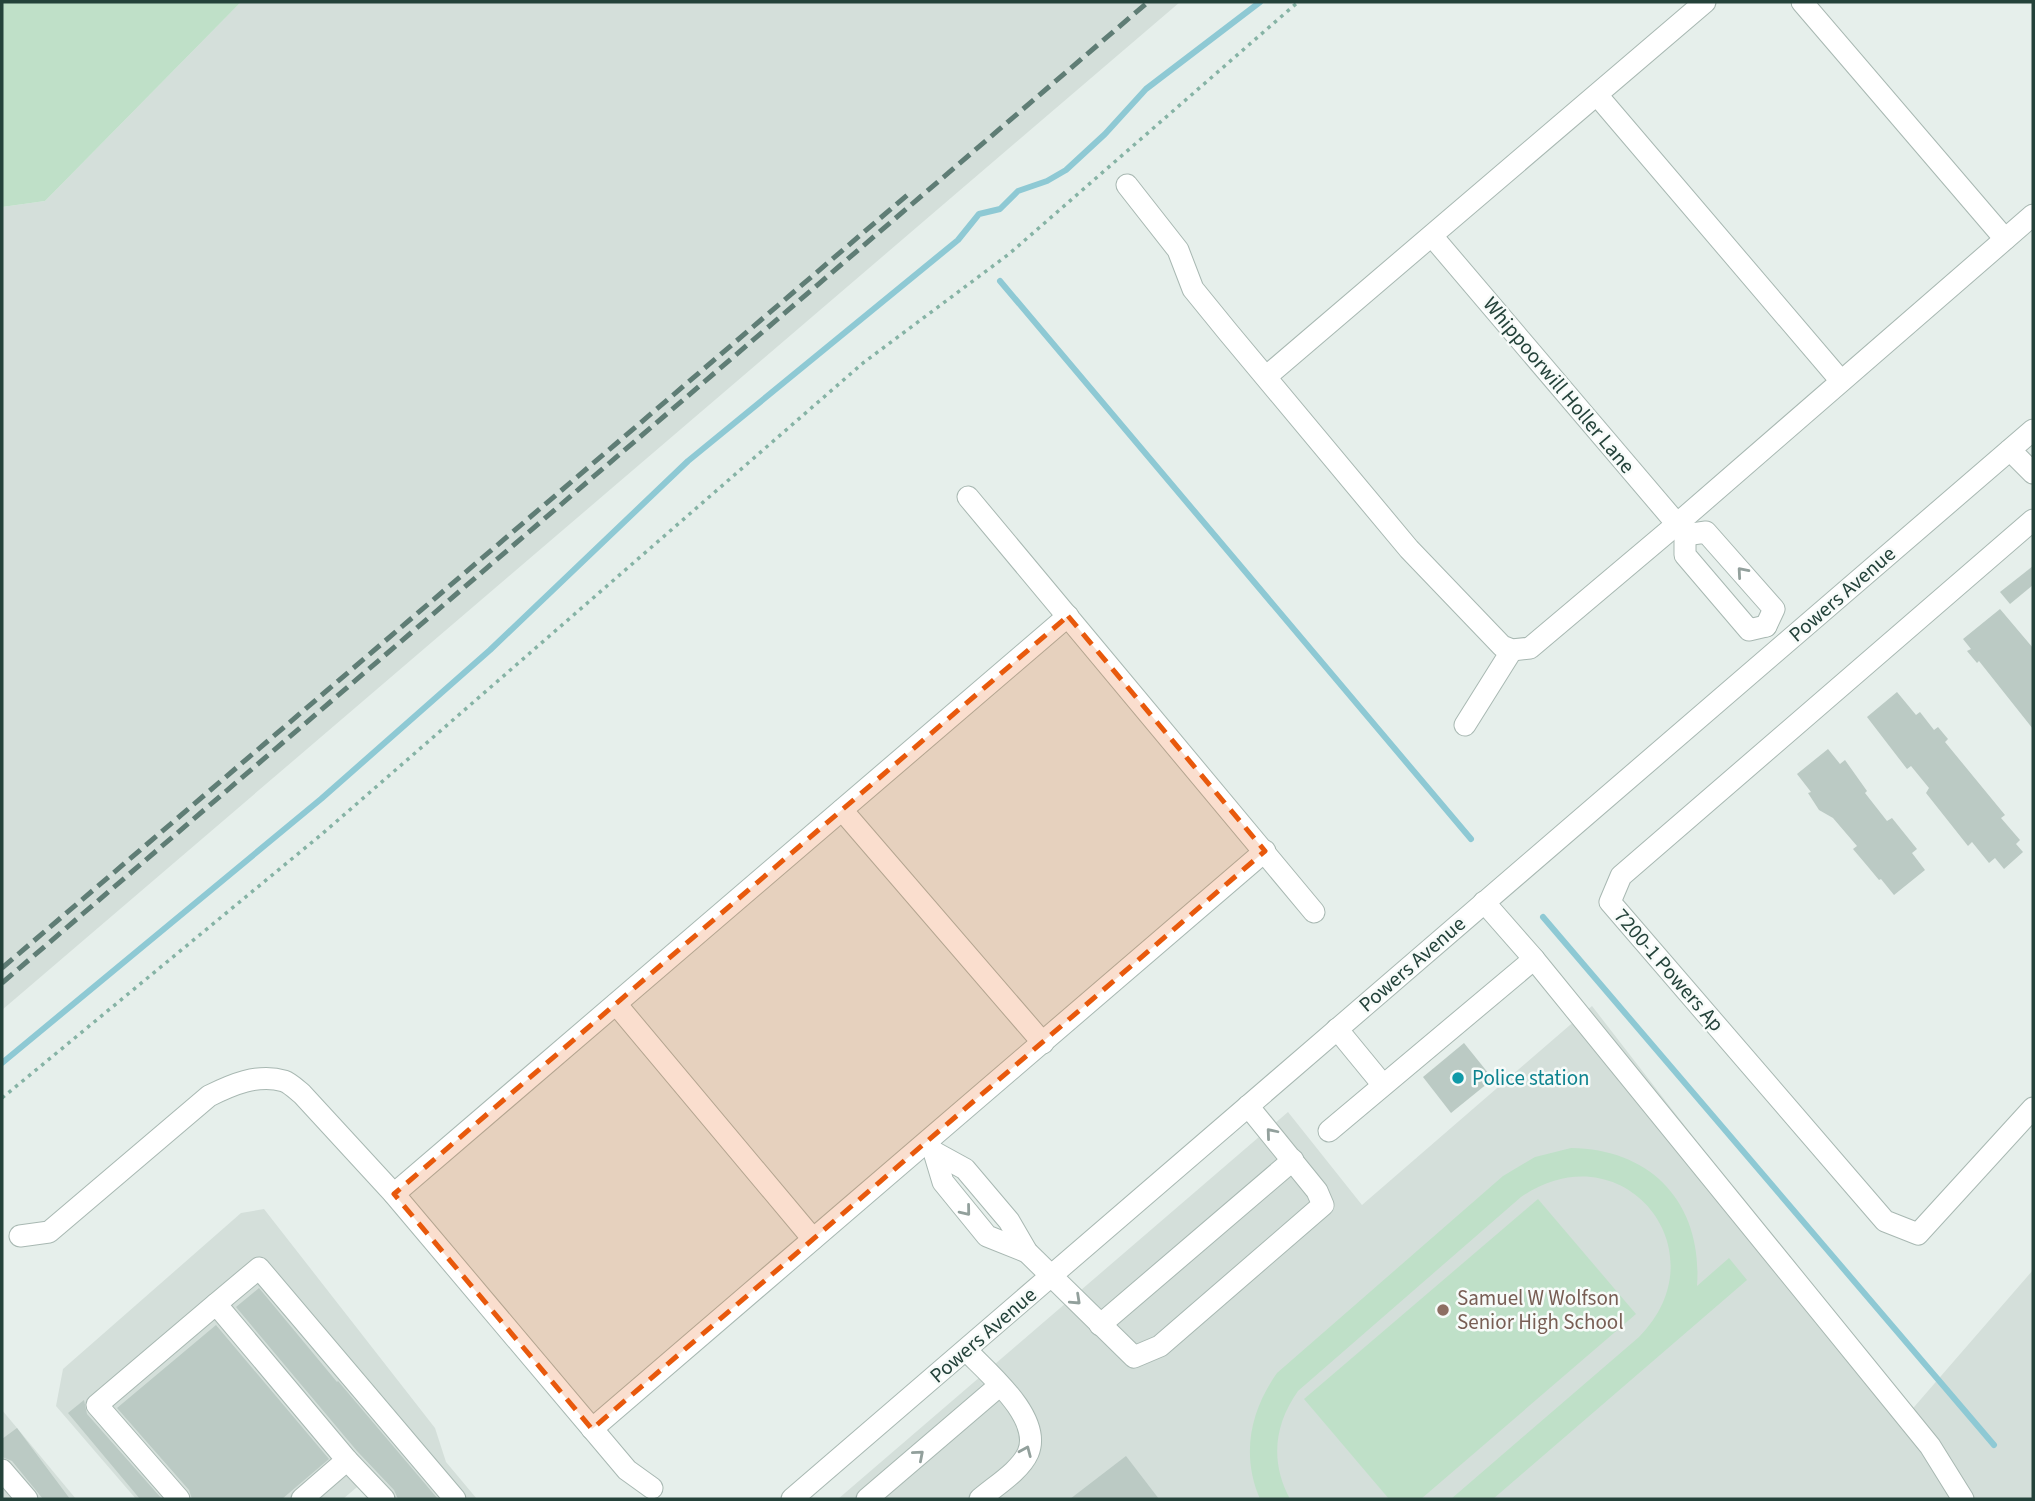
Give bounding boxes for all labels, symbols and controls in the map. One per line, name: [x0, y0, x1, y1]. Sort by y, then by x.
street label: Whippoorwill Holler Lane: [1476, 290, 1642, 480]
street label: Powers Avenue: [1782, 539, 1902, 649]
one-way arrow: [1737, 567, 1750, 580]
street label: 7200-1 Powers Ap: [1607, 902, 1731, 1038]
street label: Powers Avenue: [1352, 909, 1472, 1019]
place label: Police station: [1472, 1063, 1590, 1093]
marker: Police station: [1450, 1070, 1466, 1086]
one-way arrow: [1267, 1128, 1279, 1141]
one-way arrow: [958, 1203, 971, 1215]
street label: Powers Avenue: [923, 1280, 1043, 1390]
place label: Samuel W Wolfson Senior High School: [1457, 1283, 1624, 1337]
one-way arrow: [1068, 1292, 1081, 1305]
marker: Samuel W Wolfson Senior High School: [1435, 1302, 1451, 1318]
one-way arrow: [1018, 1446, 1032, 1458]
one-way arrow: [910, 1451, 923, 1463]

